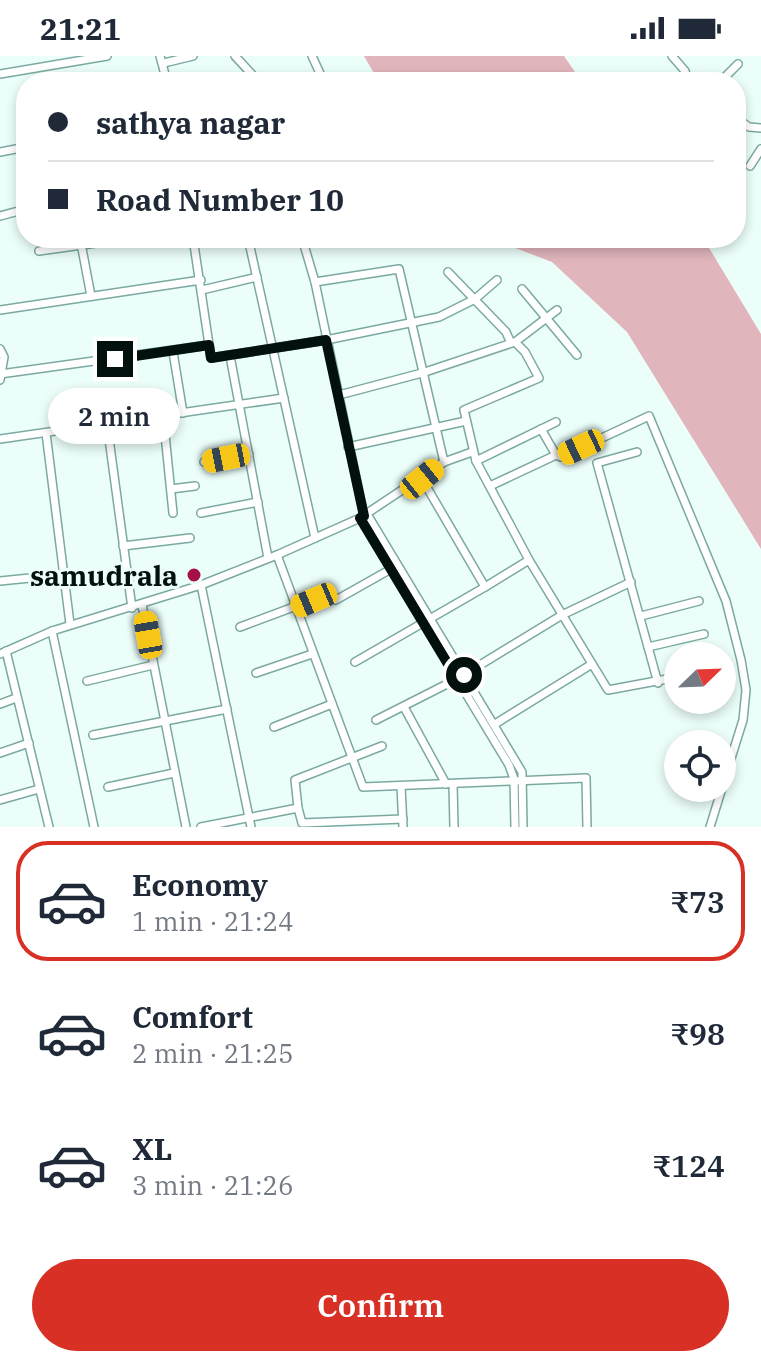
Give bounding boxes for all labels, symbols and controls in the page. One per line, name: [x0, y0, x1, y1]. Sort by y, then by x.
text: 21:21: [40, 9, 121, 48]
text: sathya nagar: [96, 103, 285, 142]
text: Road Number 10: [96, 180, 344, 219]
route end: [97, 341, 133, 377]
callout: 2 min: [49, 387, 181, 443]
text: 2 min: [78, 399, 150, 433]
car: [554, 426, 608, 468]
car: [200, 442, 252, 474]
car: [396, 455, 448, 503]
place label: samudrala: [30, 557, 178, 594]
marker: samudrala: [185, 566, 203, 584]
car: [287, 580, 341, 620]
car: [132, 609, 164, 661]
north arrow: [664, 642, 736, 714]
map controls: [664, 642, 736, 802]
route start: [446, 657, 482, 693]
button: locate: [664, 730, 736, 802]
icon: car: [36, 865, 108, 937]
text: Economy: [132, 865, 268, 904]
text: ₹73: [670, 882, 725, 921]
text: 1 min · 21:24: [132, 904, 294, 938]
icon: car: [36, 997, 108, 1069]
text: Comfort: [132, 997, 253, 1036]
text: ₹98: [670, 1014, 725, 1053]
text: 2 min · 21:25: [132, 1036, 294, 1070]
icon: car: [36, 1129, 108, 1201]
text: XL: [132, 1129, 172, 1168]
text: ₹124: [652, 1146, 725, 1185]
text: 3 min · 21:26: [132, 1168, 294, 1202]
button: Confirm: [32, 1259, 729, 1351]

